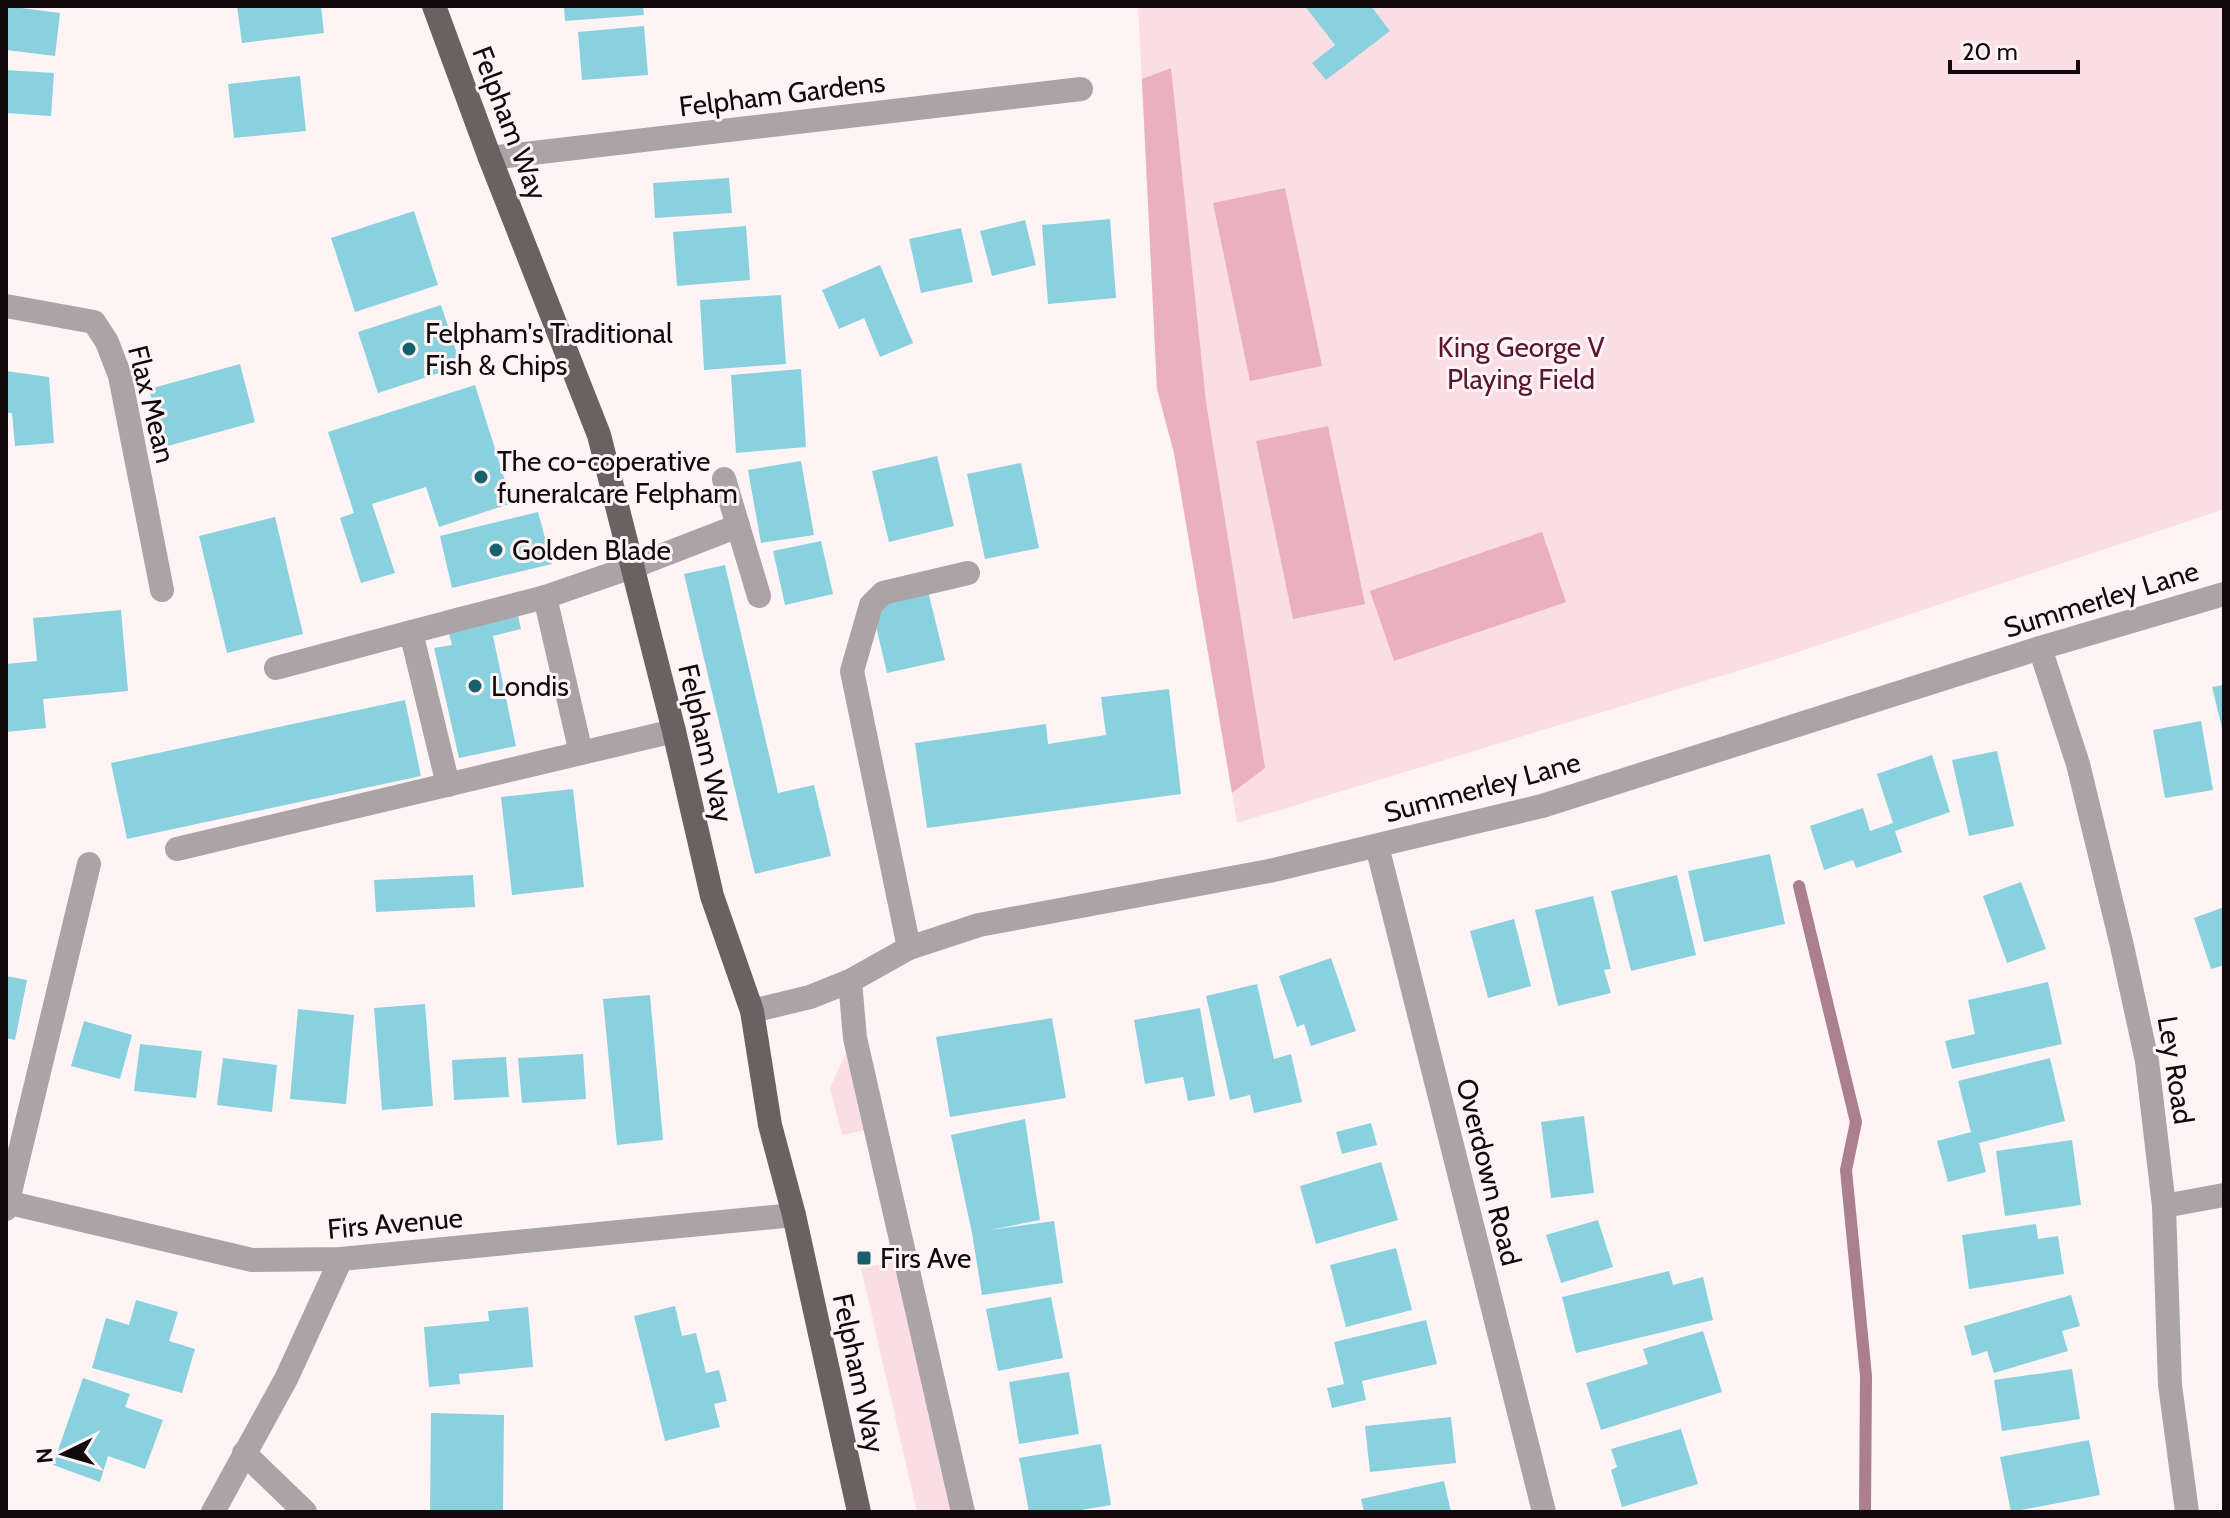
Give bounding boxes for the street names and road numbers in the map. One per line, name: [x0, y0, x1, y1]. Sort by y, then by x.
street label: Felpham Way: [465, 41, 555, 205]
street label: Felpham Gardens: [677, 64, 887, 124]
street label: Flax Mean: [121, 342, 183, 466]
street label: Summerley Lane: [2000, 553, 2202, 645]
street label: Felpham Way: [671, 660, 741, 826]
street label: Summerley Lane: [1380, 744, 1584, 830]
street label: Ley Road: [2151, 1013, 2201, 1127]
street label: Overdown Road: [1449, 1075, 1529, 1269]
street label: Firs Avenue: [326, 1200, 464, 1246]
street label: Felpham Way: [826, 1290, 892, 1456]

